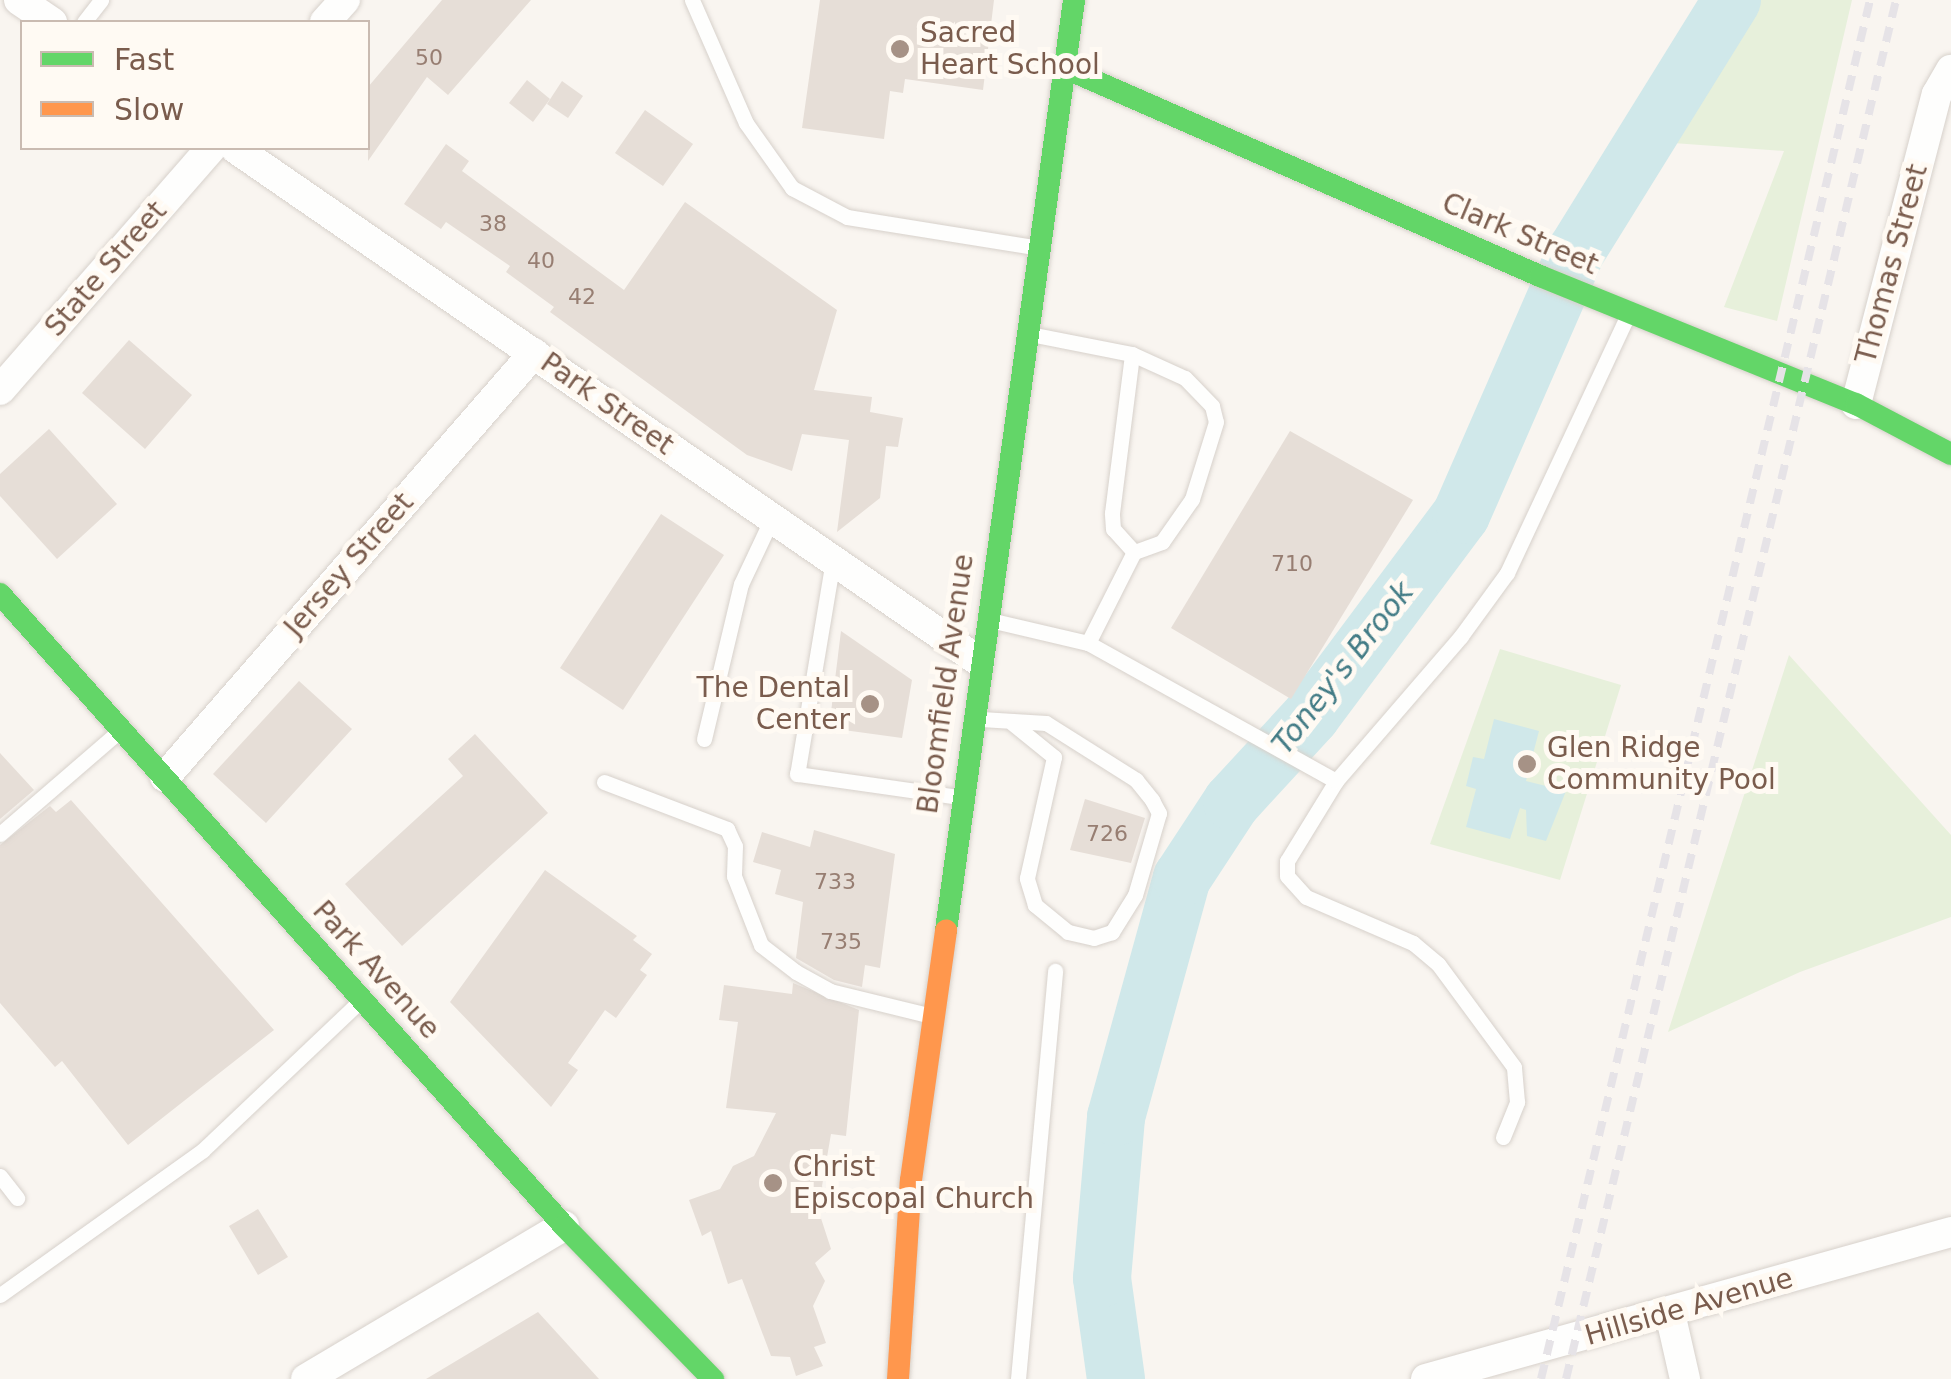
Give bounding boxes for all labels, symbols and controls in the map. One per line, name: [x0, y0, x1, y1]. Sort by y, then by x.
place label: Sacred Heart School: [920, 16, 1100, 82]
legend: [20, 20, 370, 150]
marker: Sacred Heart School: [889, 38, 911, 60]
text: Fast: [114, 42, 174, 77]
house number: 50: [415, 45, 443, 71]
text: Slow: [114, 92, 184, 127]
street label: Thomas Street: [1849, 161, 1935, 367]
street label: Clark Street: [1437, 186, 1603, 282]
street label: State Street: [38, 195, 174, 343]
house number: 38: [479, 211, 507, 237]
house number: 40: [527, 248, 555, 274]
house number: 42: [568, 284, 596, 310]
street label: Park Street: [534, 346, 680, 462]
street label: Jersey Street: [277, 486, 421, 644]
house number: 710: [1271, 551, 1313, 577]
street label: Bloomfield Avenue: [911, 552, 981, 816]
water label: Toney's Brook: [1265, 575, 1421, 761]
place label: The Dental Center: [697, 671, 850, 737]
marker: The Dental Center: [859, 693, 881, 715]
place label: Glen Ridge Community Pool: [1547, 731, 1776, 797]
marker: Glen Ridge Community Pool: [1516, 753, 1538, 775]
house number: 726: [1086, 821, 1128, 847]
house number: 733: [814, 869, 856, 895]
street label: Park Avenue: [305, 894, 447, 1046]
house number: 735: [820, 929, 862, 955]
place label: Christ Episcopal Church: [793, 1150, 1034, 1216]
marker: Christ Episcopal Church: [762, 1172, 784, 1194]
street label: Hillside Avenue: [1581, 1261, 1797, 1353]

